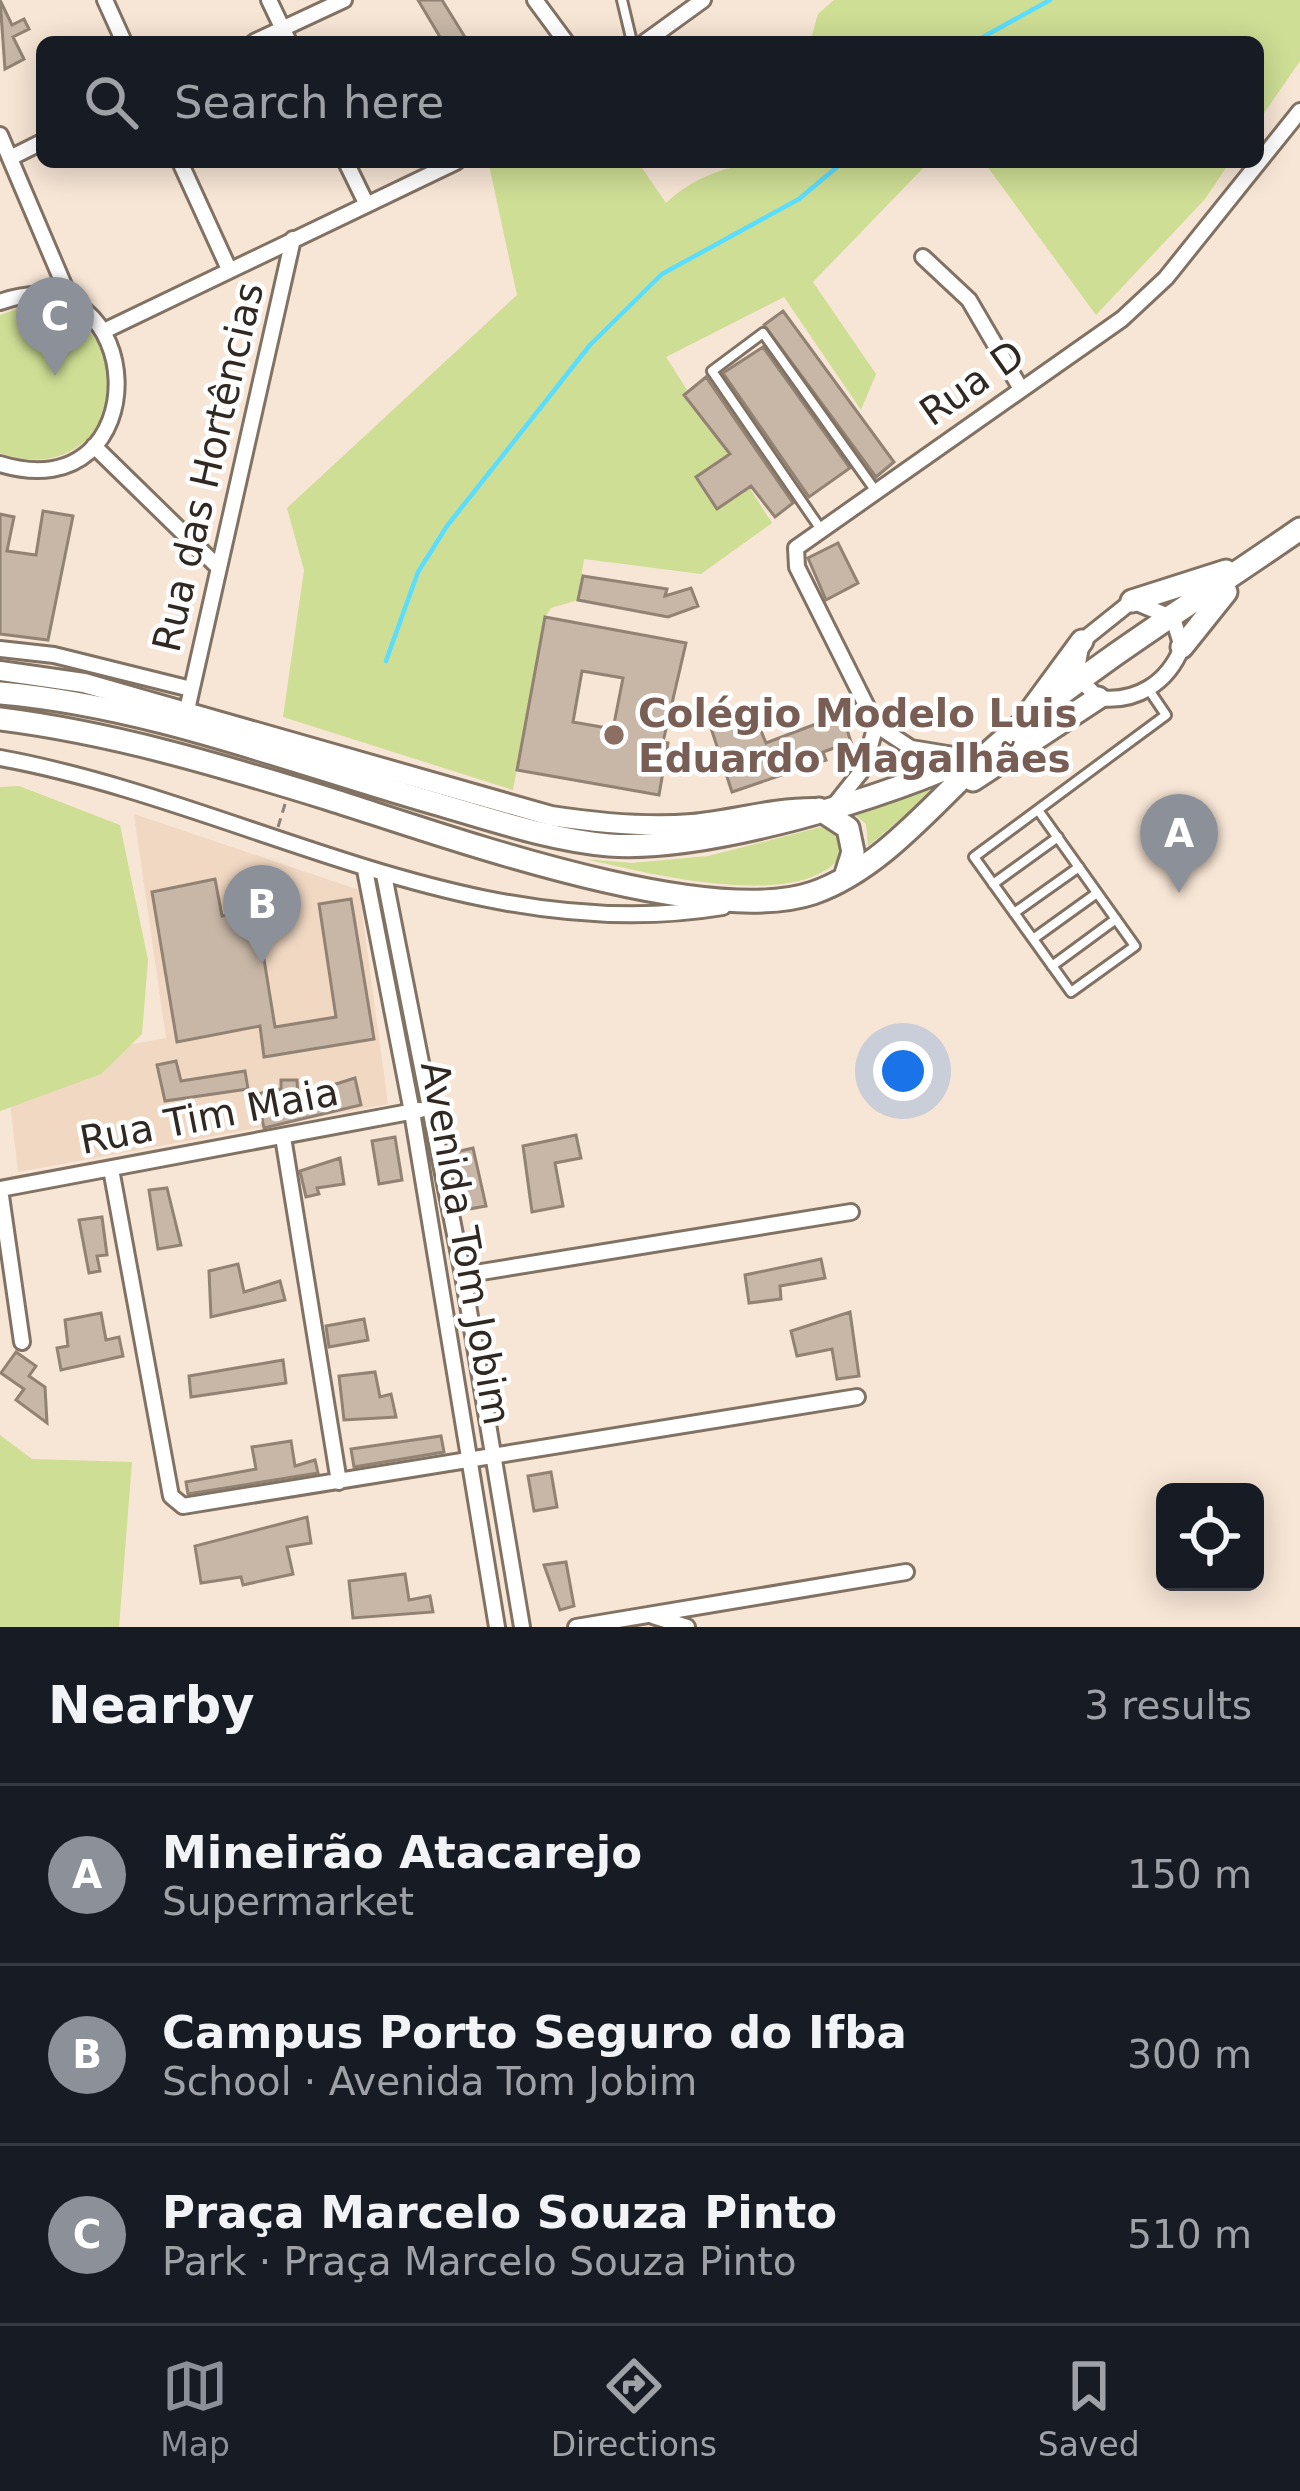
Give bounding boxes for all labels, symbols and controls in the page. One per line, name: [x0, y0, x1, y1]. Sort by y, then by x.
search box: [36, 36, 1264, 168]
icon: search: [78, 69, 144, 135]
text: Search here: [174, 76, 444, 129]
pin: C: [16, 277, 94, 376]
street label: Rua das Hortências: [144, 278, 272, 656]
street label: Rua D: [911, 331, 1033, 435]
place label: Colégio Modelo Luis Eduardo Magalhães: [638, 691, 1078, 781]
marker: Colégio Modelo Luis Eduardo Magalhães: [601, 722, 627, 748]
pin: A: [1140, 794, 1218, 893]
pin: B: [223, 865, 301, 964]
your location: [873, 1041, 933, 1101]
street label: Avenida Tom Jobim: [412, 1058, 520, 1428]
street label: Rua Tim Maia: [76, 1069, 342, 1163]
map controls: [1156, 1483, 1264, 1591]
button: locate: [1156, 1483, 1264, 1591]
text: Nearby: [48, 1676, 255, 1735]
text: 3 results: [1084, 1683, 1252, 1728]
text: Mineirão Atacarejo: [162, 1826, 642, 1879]
text: A: [72, 1852, 102, 1897]
text: 150 m: [1127, 1852, 1252, 1897]
text: Supermarket: [162, 1879, 414, 1924]
text: Campus Porto Seguro do Ifba: [162, 2006, 907, 2059]
text: B: [72, 2032, 102, 2077]
text: 300 m: [1127, 2032, 1252, 2077]
text: School · Avenida Tom Jobim: [162, 2059, 697, 2104]
text: Praça Marcelo Souza Pinto: [162, 2186, 837, 2239]
text: C: [73, 2212, 101, 2257]
text: 510 m: [1127, 2212, 1252, 2257]
text: Park · Praça Marcelo Souza Pinto: [162, 2239, 797, 2284]
tab: Map: [160, 2353, 230, 2464]
tab: Directions: [551, 2353, 717, 2464]
tab: Saved: [1038, 2353, 1140, 2464]

